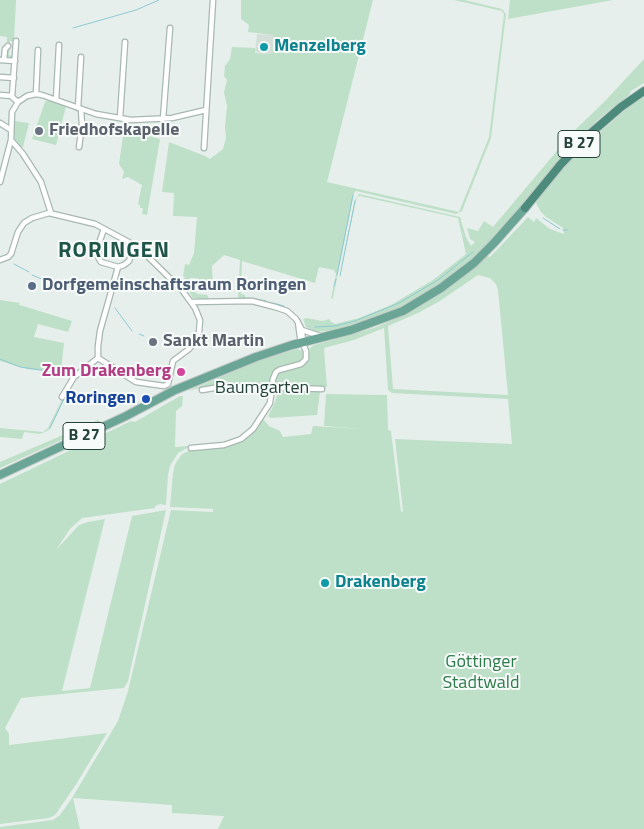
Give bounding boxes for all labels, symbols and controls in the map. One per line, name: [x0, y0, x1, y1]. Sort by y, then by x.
place label: Menzelberg: [274, 36, 366, 58]
marker: Menzelberg: [258, 41, 270, 53]
place label: Friedhofskapelle: [49, 120, 179, 142]
marker: Friedhofskapelle: [33, 125, 45, 137]
road number: B 27: [558, 130, 600, 158]
district label: RORINGEN: [57, 239, 171, 265]
place label: Dorfgemeinschaftsraum Roringen: [42, 275, 307, 297]
marker: Dorfgemeinschaftsraum Roringen: [26, 280, 38, 292]
place label: Sankt Martin: [163, 331, 264, 353]
marker: Sankt Martin: [147, 336, 159, 348]
place label: Zum Drakenberg: [42, 361, 171, 383]
marker: Zum Drakenberg: [175, 366, 187, 378]
street label: Baumgarten: [215, 378, 309, 400]
place label: Roringen: [65, 388, 136, 410]
marker: Roringen: [140, 393, 152, 405]
road number: B 27: [63, 422, 105, 450]
place label: Drakenberg: [335, 572, 426, 594]
marker: Drakenberg: [319, 577, 331, 589]
park label: Göttinger Stadtwald: [442, 652, 520, 694]

